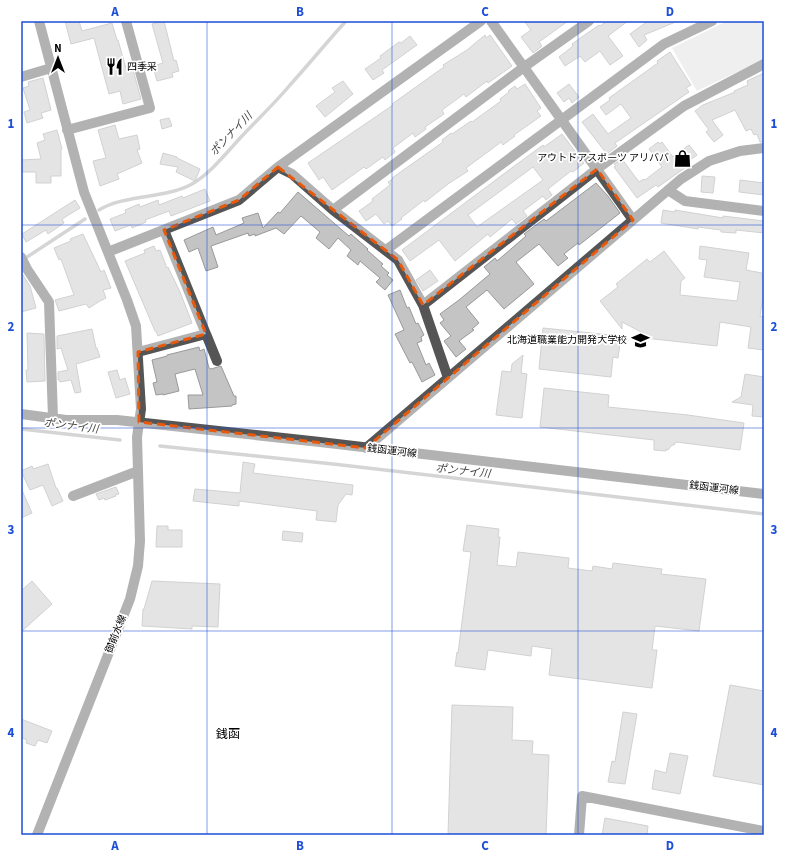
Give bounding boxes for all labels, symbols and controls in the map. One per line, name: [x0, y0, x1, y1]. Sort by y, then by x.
text: A: [110, 3, 119, 21]
text: B: [296, 3, 304, 21]
text: C: [481, 3, 489, 21]
text: D: [666, 3, 674, 21]
north arrow: [38, 38, 78, 78]
text: N: [54, 41, 62, 56]
restaurant icon: 四季采: [104, 57, 124, 77]
place label: 四季采: [127, 60, 157, 74]
water label: ポンナイ川: [207, 108, 256, 159]
text: 1: [8, 115, 15, 133]
text: 1: [771, 115, 778, 133]
shop icon: アウトドアスポーツ アリババ: [672, 148, 692, 168]
place label: アウトドアスポーツ アリババ: [537, 151, 669, 165]
text: 2: [8, 318, 15, 336]
text: 2: [771, 318, 778, 336]
school or university icon: 北海道職業能力開発大学校: [630, 330, 650, 350]
place label: 北海道職業能力開発大学校: [507, 333, 627, 347]
water label: ポンナイ川: [43, 415, 100, 437]
street label: 銭函運河線: [366, 441, 418, 461]
water label: ポンナイ川: [435, 461, 492, 481]
street label: 銭函運河線: [688, 478, 740, 498]
text: 3: [8, 521, 15, 539]
text: 3: [771, 521, 778, 539]
street label: 御前水線: [102, 613, 130, 655]
text: 4: [8, 724, 15, 742]
text: 4: [771, 724, 778, 742]
district label: 銭函: [216, 726, 240, 743]
text: A: [110, 837, 119, 855]
text: B: [296, 837, 304, 855]
text: C: [481, 837, 489, 855]
text: D: [666, 837, 674, 855]

